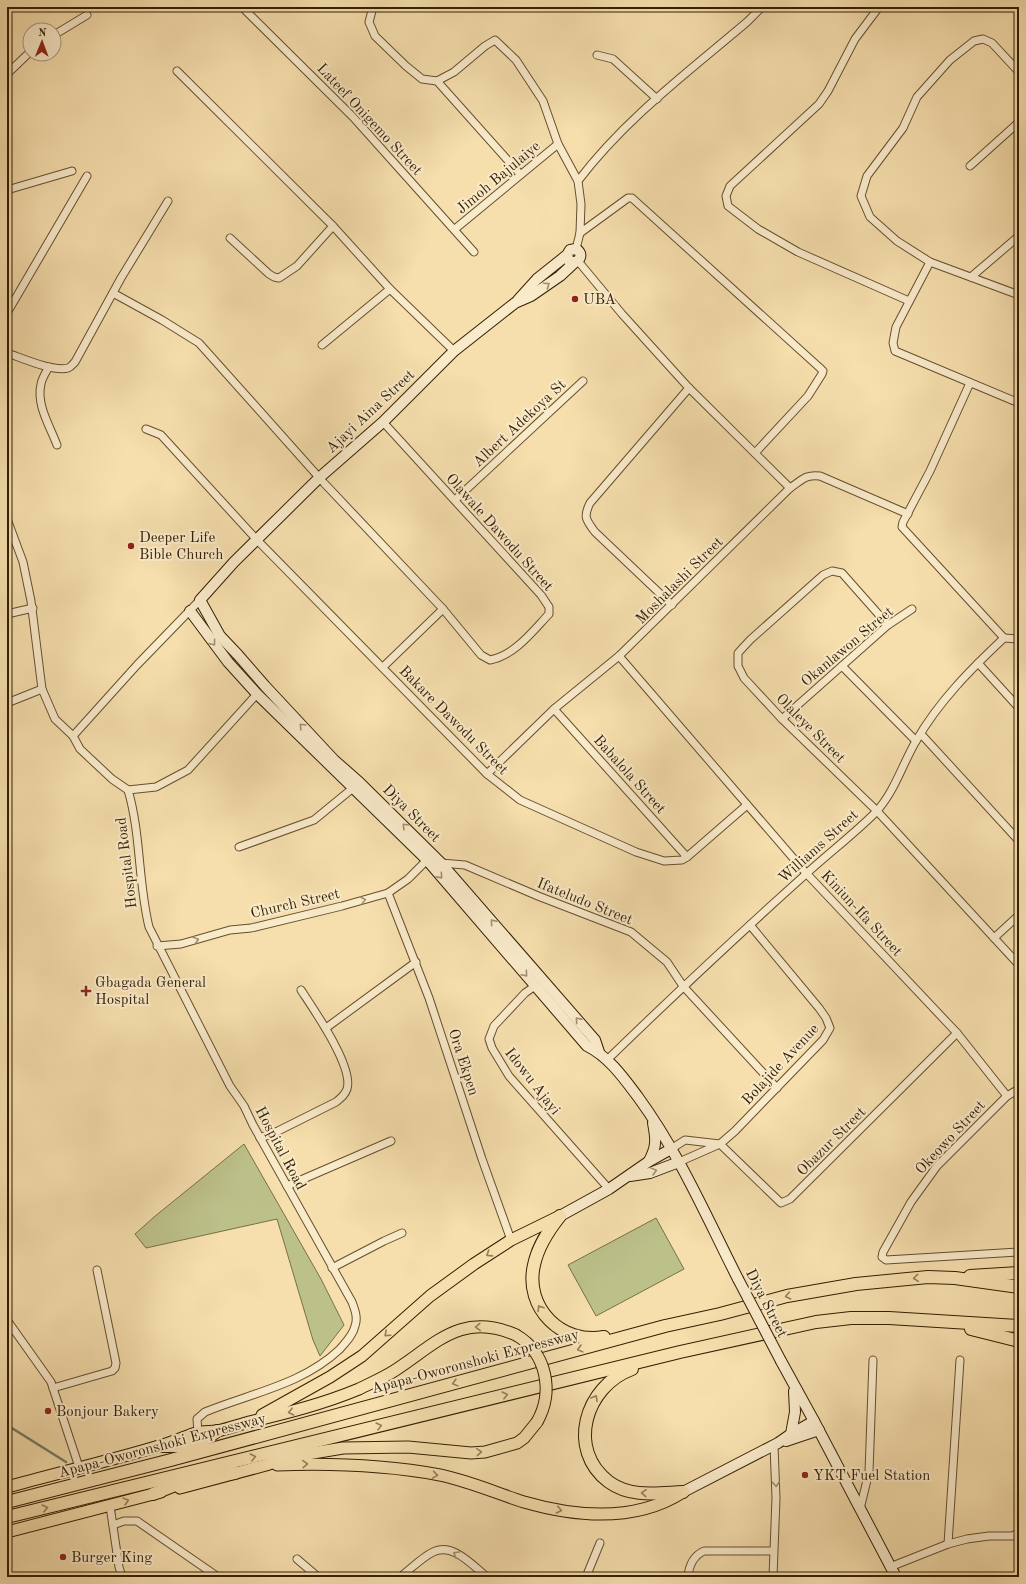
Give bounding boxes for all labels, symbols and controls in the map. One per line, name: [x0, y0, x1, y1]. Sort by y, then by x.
north arrow: [22, 22, 62, 62]
text: N: [38, 28, 47, 39]
street label: Lateef Onigemo Street: [313, 61, 424, 179]
street label: Jimoh Bajulaiye: [454, 139, 544, 217]
one-way arrow: [543, 282, 550, 290]
place label: UBA: [583, 293, 616, 308]
marker: UBA: [570, 294, 580, 304]
street label: Ajayi Aina Street: [324, 368, 418, 457]
street label: Albert Adekoya St: [471, 377, 569, 471]
street label: Olawale Dawodu Street: [442, 471, 555, 595]
place label: Deeper Life Bible Church: [139, 531, 223, 563]
street label: Moshalashi Street: [634, 535, 726, 627]
marker: Deeper Life Bible Church: [126, 541, 136, 551]
street label: Okanlawon Street: [799, 604, 897, 690]
one-way arrow: [208, 638, 215, 645]
street label: Bakare Dawodu Street: [396, 664, 510, 778]
street label: Olaleye Street: [772, 692, 847, 767]
one-way arrow: [300, 723, 307, 730]
street label: Babalola Street: [590, 733, 668, 817]
street label: Diya Street: [379, 782, 443, 846]
street label: Williams Street: [776, 808, 862, 887]
street label: Hospital Road: [114, 816, 141, 909]
one-way arrow: [402, 824, 410, 831]
street label: Kiniun-Ifa Street: [817, 868, 904, 960]
one-way arrow: [435, 871, 442, 878]
street label: Ifateludo Street: [534, 876, 634, 928]
street label: Church Street: [249, 887, 341, 922]
one-way arrow: [360, 897, 366, 905]
one-way arrow: [490, 919, 497, 927]
one-way arrow: [192, 936, 199, 945]
one-way arrow: [520, 970, 527, 977]
place label: Gbagada General Hospital: [95, 976, 206, 1008]
marker: Gbagada General Hospital: [80, 985, 92, 997]
one-way arrow: [576, 1017, 583, 1025]
street label: Bolajide Avenue: [740, 1022, 822, 1108]
street label: Ora Ekpen: [445, 1027, 480, 1098]
street label: Idowu Ajayi: [501, 1046, 562, 1118]
street label: Okeowo Street: [913, 1098, 989, 1178]
street label: Hospital Road: [251, 1105, 308, 1193]
street label: Obazur Street: [795, 1105, 869, 1179]
one-way arrow: [651, 1168, 657, 1176]
one-way arrow: [486, 1249, 493, 1257]
street label: Diya Street: [742, 1267, 789, 1340]
one-way arrow: [913, 1273, 919, 1282]
one-way arrow: [785, 1291, 791, 1299]
one-way arrow: [537, 1305, 544, 1312]
one-way arrow: [475, 1323, 481, 1331]
street label: Apapa-Oworonshoki Expressway: [370, 1327, 581, 1397]
one-way arrow: [384, 1330, 391, 1337]
one-way arrow: [577, 1344, 584, 1353]
one-way arrow: [452, 1378, 459, 1387]
one-way arrow: [502, 1391, 509, 1400]
one-way arrow: [591, 1395, 598, 1402]
place label: Bonjour Bakery: [56, 1405, 159, 1420]
marker: Bonjour Bakery: [43, 1406, 53, 1416]
one-way arrow: [287, 1408, 294, 1416]
street label: Apapa-Oworonshoki Expressway: [57, 1411, 268, 1481]
one-way arrow: [375, 1422, 382, 1431]
one-way arrow: [476, 1448, 482, 1457]
one-way arrow: [250, 1453, 256, 1461]
one-way arrow: [302, 1460, 308, 1468]
place label: YKT Fuel Station: [813, 1469, 930, 1484]
one-way arrow: [432, 1470, 438, 1478]
marker: YKT Fuel Station: [800, 1470, 810, 1480]
one-way arrow: [771, 1481, 780, 1487]
one-way arrow: [641, 1489, 647, 1498]
one-way arrow: [123, 1498, 129, 1506]
one-way arrow: [42, 1504, 48, 1512]
one-way arrow: [556, 1506, 563, 1514]
place label: Burger King: [71, 1551, 152, 1566]
one-way arrow: [453, 1551, 460, 1558]
marker: Burger King: [58, 1552, 68, 1562]

